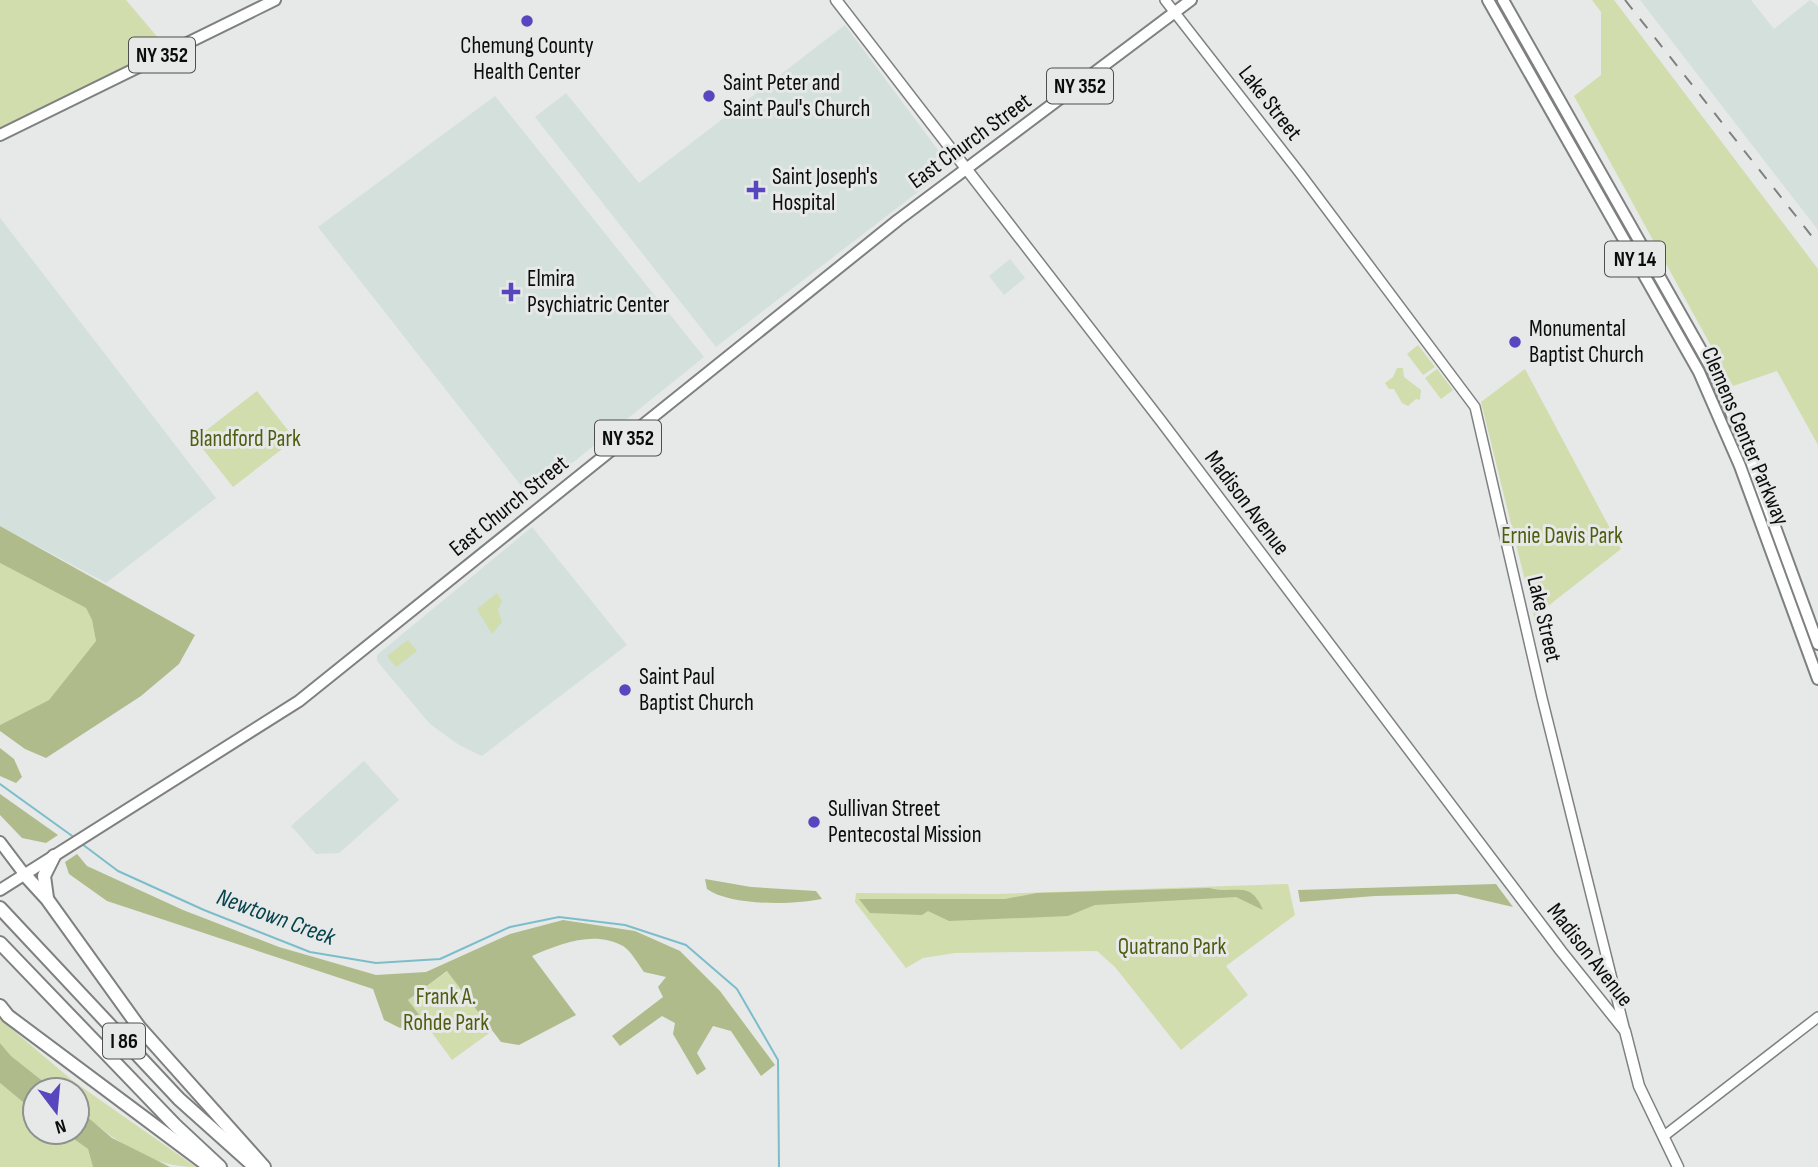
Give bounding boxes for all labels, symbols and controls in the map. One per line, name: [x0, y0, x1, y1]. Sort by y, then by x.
marker: Chemung County Health Center: [519, 13, 535, 29]
place label: Chemung County Health Center: [460, 32, 594, 86]
road number: NY 352: [129, 38, 195, 72]
street label: Lake Street: [1232, 60, 1308, 146]
road number: NY 352: [1047, 68, 1113, 104]
place label: Saint Peter and Saint Paul's Church: [723, 69, 870, 123]
street label: East Church Street: [903, 87, 1037, 195]
marker: Saint Peter and Saint Paul's Church: [701, 88, 717, 104]
place label: Saint Joseph's Hospital: [772, 163, 878, 217]
marker: Saint Joseph's Hospital: [746, 180, 766, 200]
road number: NY 14: [1605, 242, 1665, 276]
place label: Elmira Psychiatric Center: [527, 265, 670, 319]
marker: Elmira Psychiatric Center: [501, 282, 521, 302]
place label: Monumental Baptist Church: [1529, 315, 1644, 369]
marker: Monumental Baptist Church: [1507, 334, 1523, 350]
street label: Clemens Center Parkway: [1695, 343, 1795, 529]
road number: NY 352: [595, 420, 661, 456]
park label: Blandford Park: [189, 425, 301, 453]
street label: Madison Avenue: [1199, 445, 1295, 561]
street label: East Church Street: [444, 449, 574, 563]
park label: Ernie Davis Park: [1501, 522, 1623, 550]
street label: Lake Street: [1521, 573, 1567, 665]
place label: Saint Paul Baptist Church: [639, 663, 754, 717]
marker: Saint Paul Baptist Church: [617, 682, 633, 698]
place label: Sullivan Street Pentecostal Mission: [828, 795, 982, 849]
marker: Sullivan Street Pentecostal Mission: [806, 814, 822, 830]
water label: Newtown Creek: [213, 882, 340, 952]
street label: Madison Avenue: [1541, 898, 1639, 1012]
park label: Quatrano Park: [1118, 933, 1227, 961]
park label: Frank A. Rohde Park: [403, 983, 489, 1037]
road number: I 86: [103, 1024, 145, 1058]
north arrow: [21, 1076, 91, 1146]
text: N: [52, 1113, 68, 1138]

